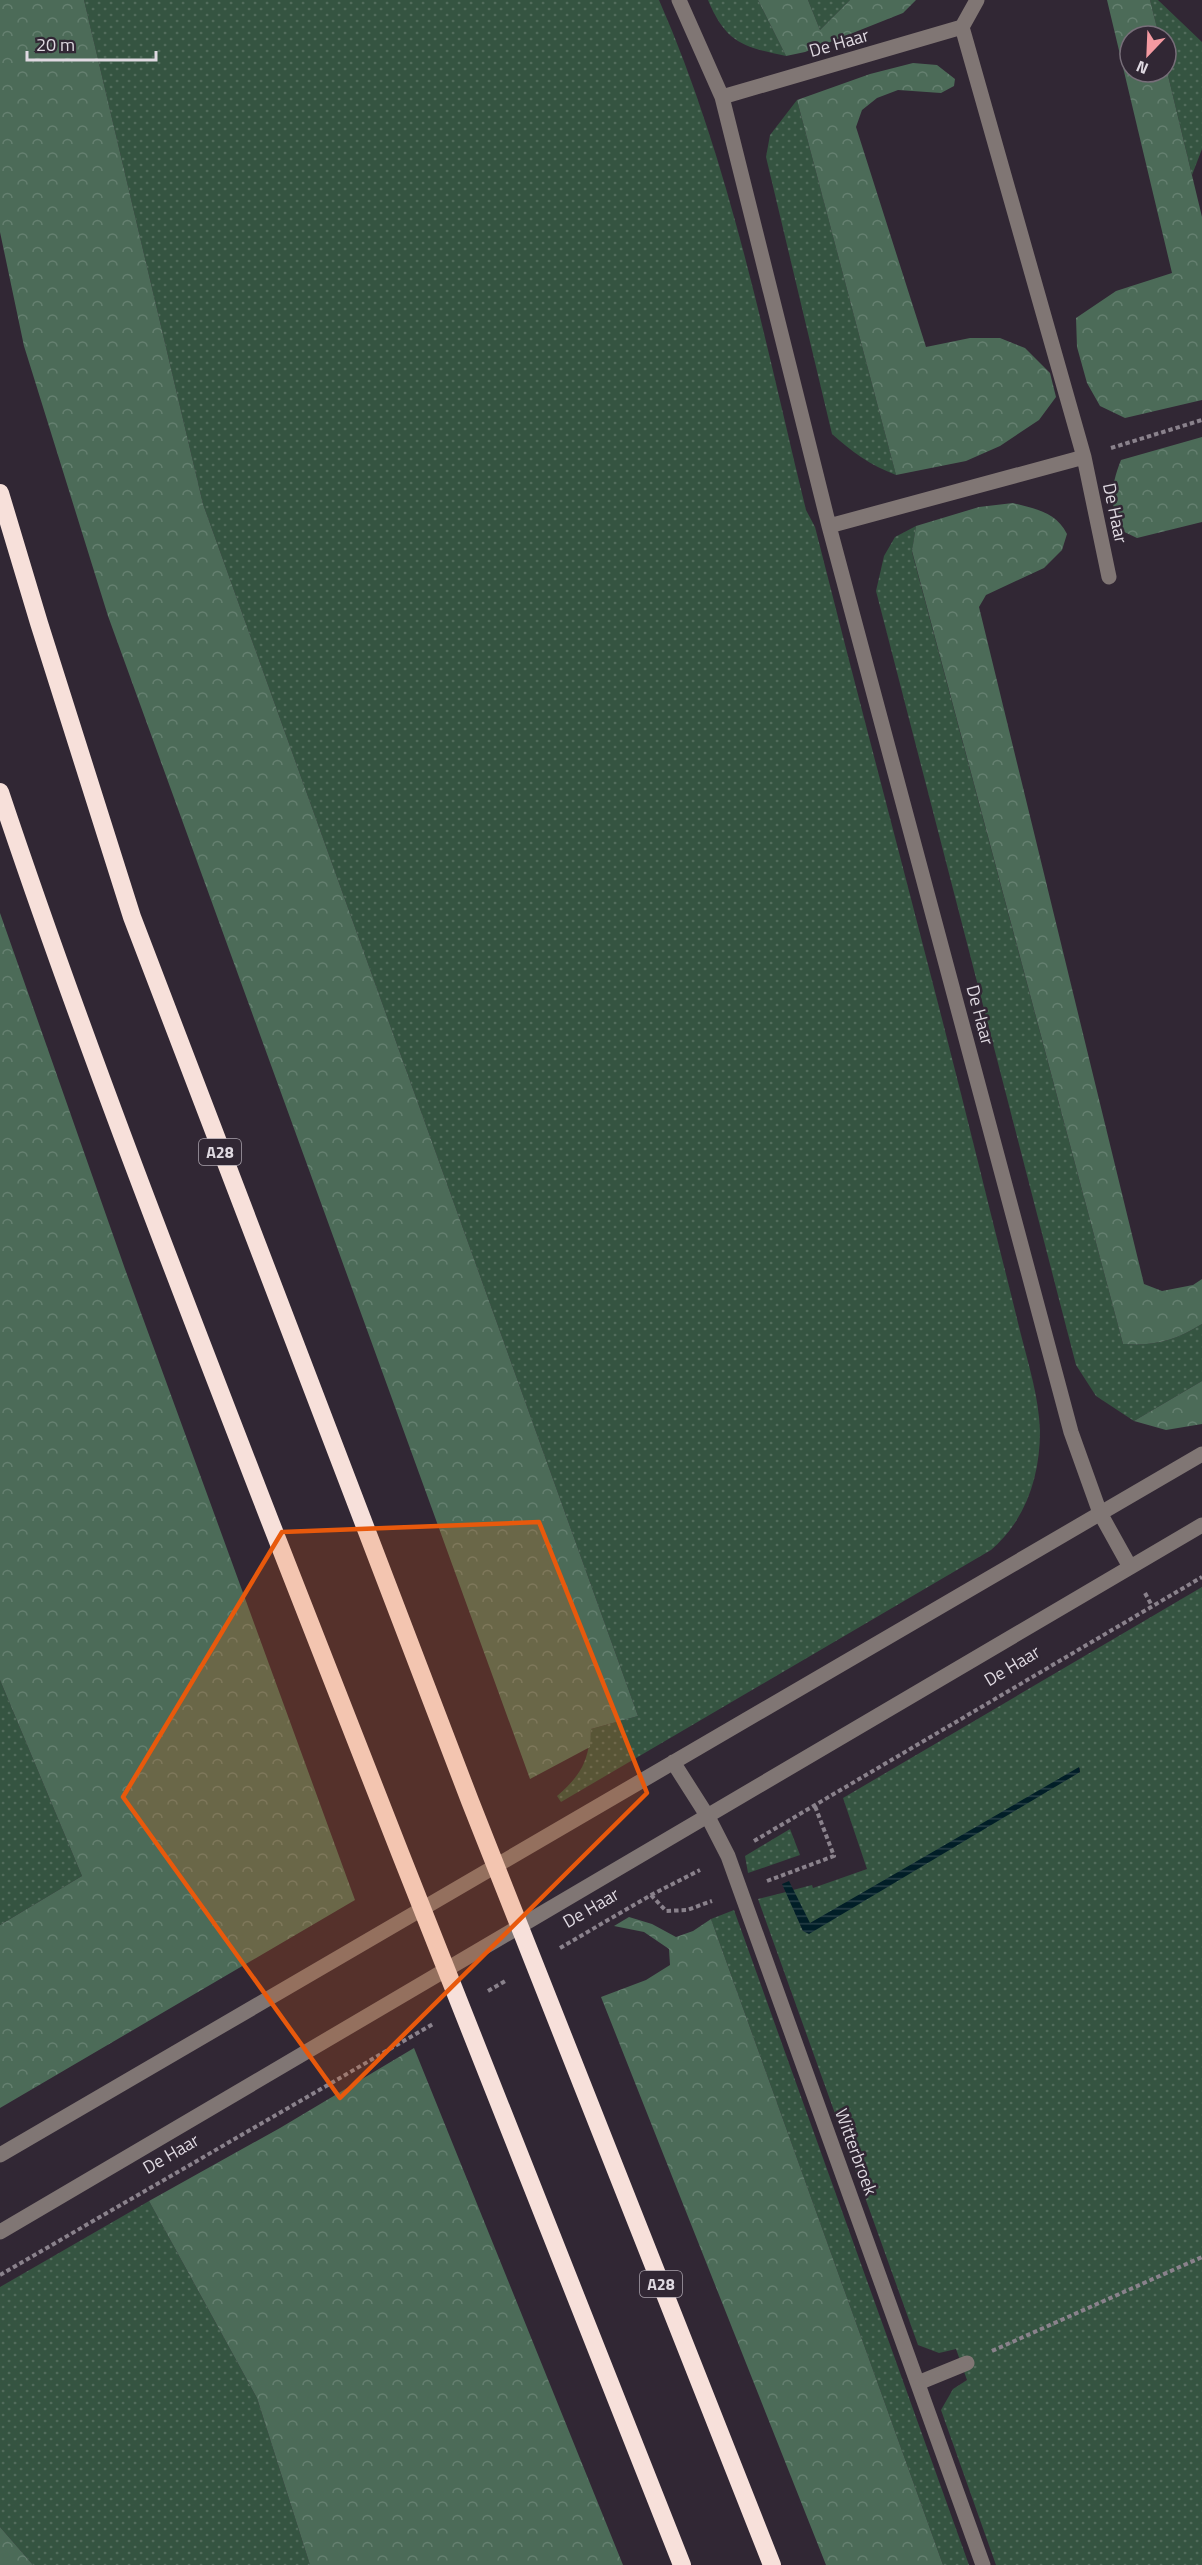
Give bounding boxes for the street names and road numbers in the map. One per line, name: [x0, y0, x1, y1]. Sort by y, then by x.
street label: De Haar: [806, 21, 872, 64]
street label: De Haar: [1096, 480, 1135, 546]
street label: De Haar: [960, 982, 1001, 1048]
road number: A28: [199, 1139, 241, 1165]
street label: De Haar: [979, 1638, 1045, 1693]
street label: De Haar: [558, 1881, 624, 1935]
street label: Witterbroek: [828, 2105, 885, 2199]
street label: De Haar: [138, 2127, 204, 2181]
road number: A28: [640, 2271, 682, 2297]

